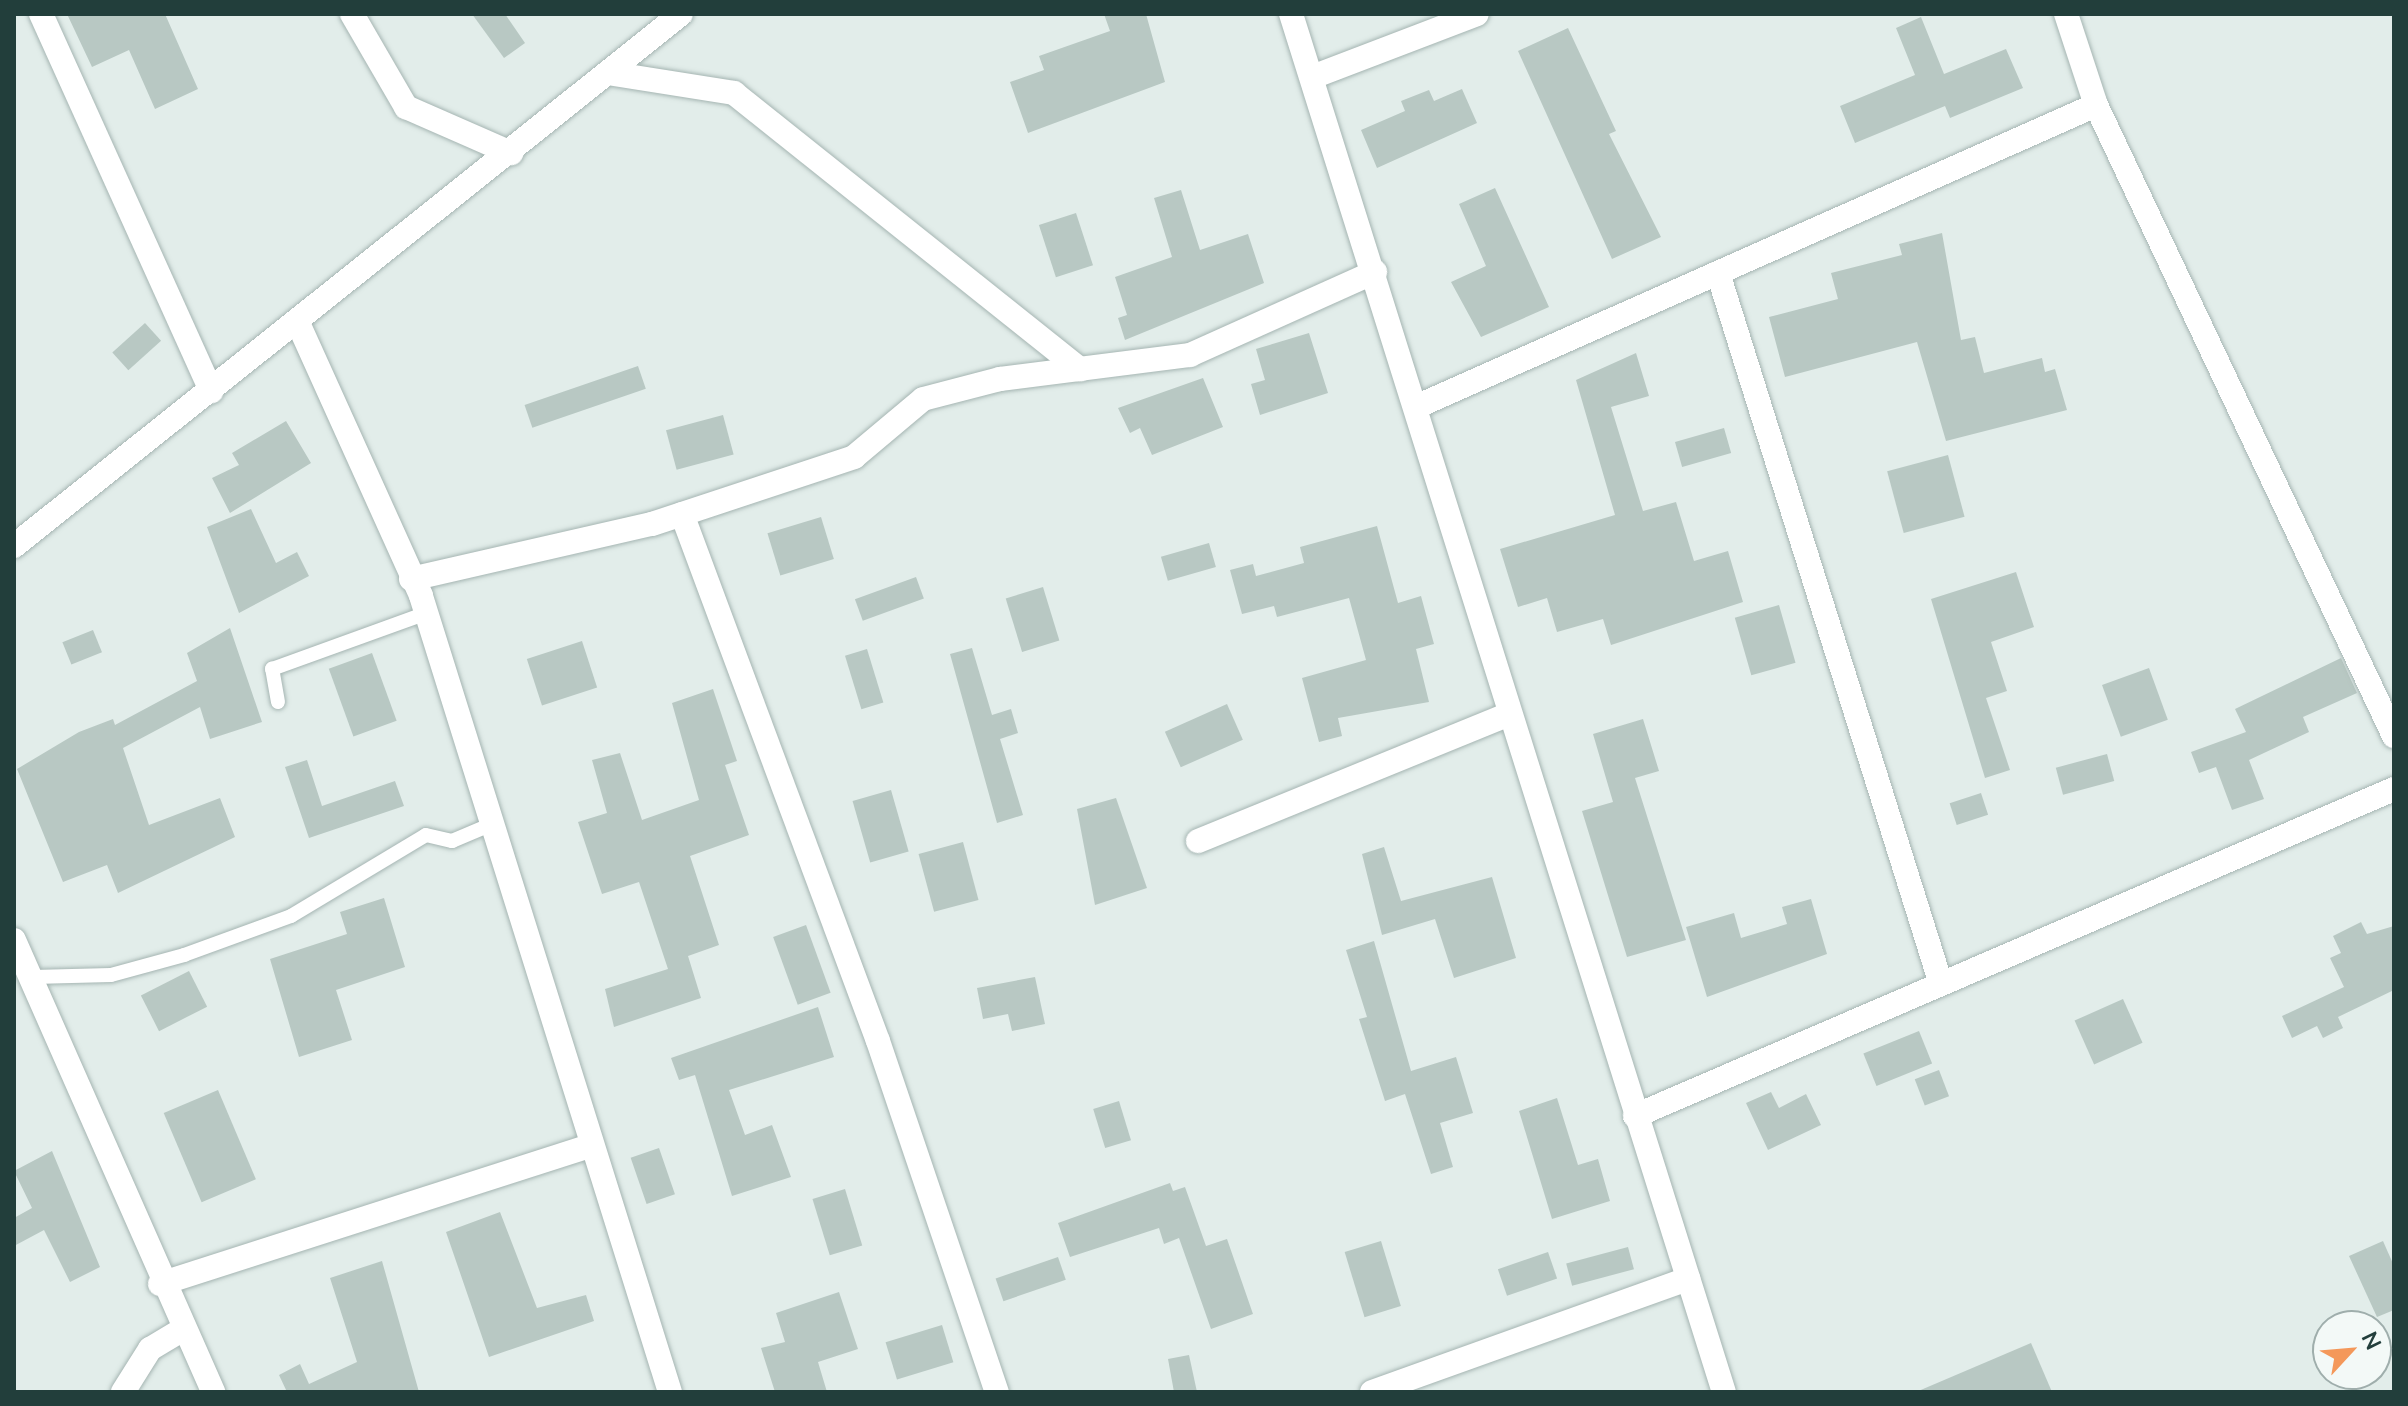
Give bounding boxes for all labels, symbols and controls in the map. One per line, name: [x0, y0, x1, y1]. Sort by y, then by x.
north arrow: [2312, 1310, 2392, 1390]
text: N: [2356, 1327, 2388, 1354]

